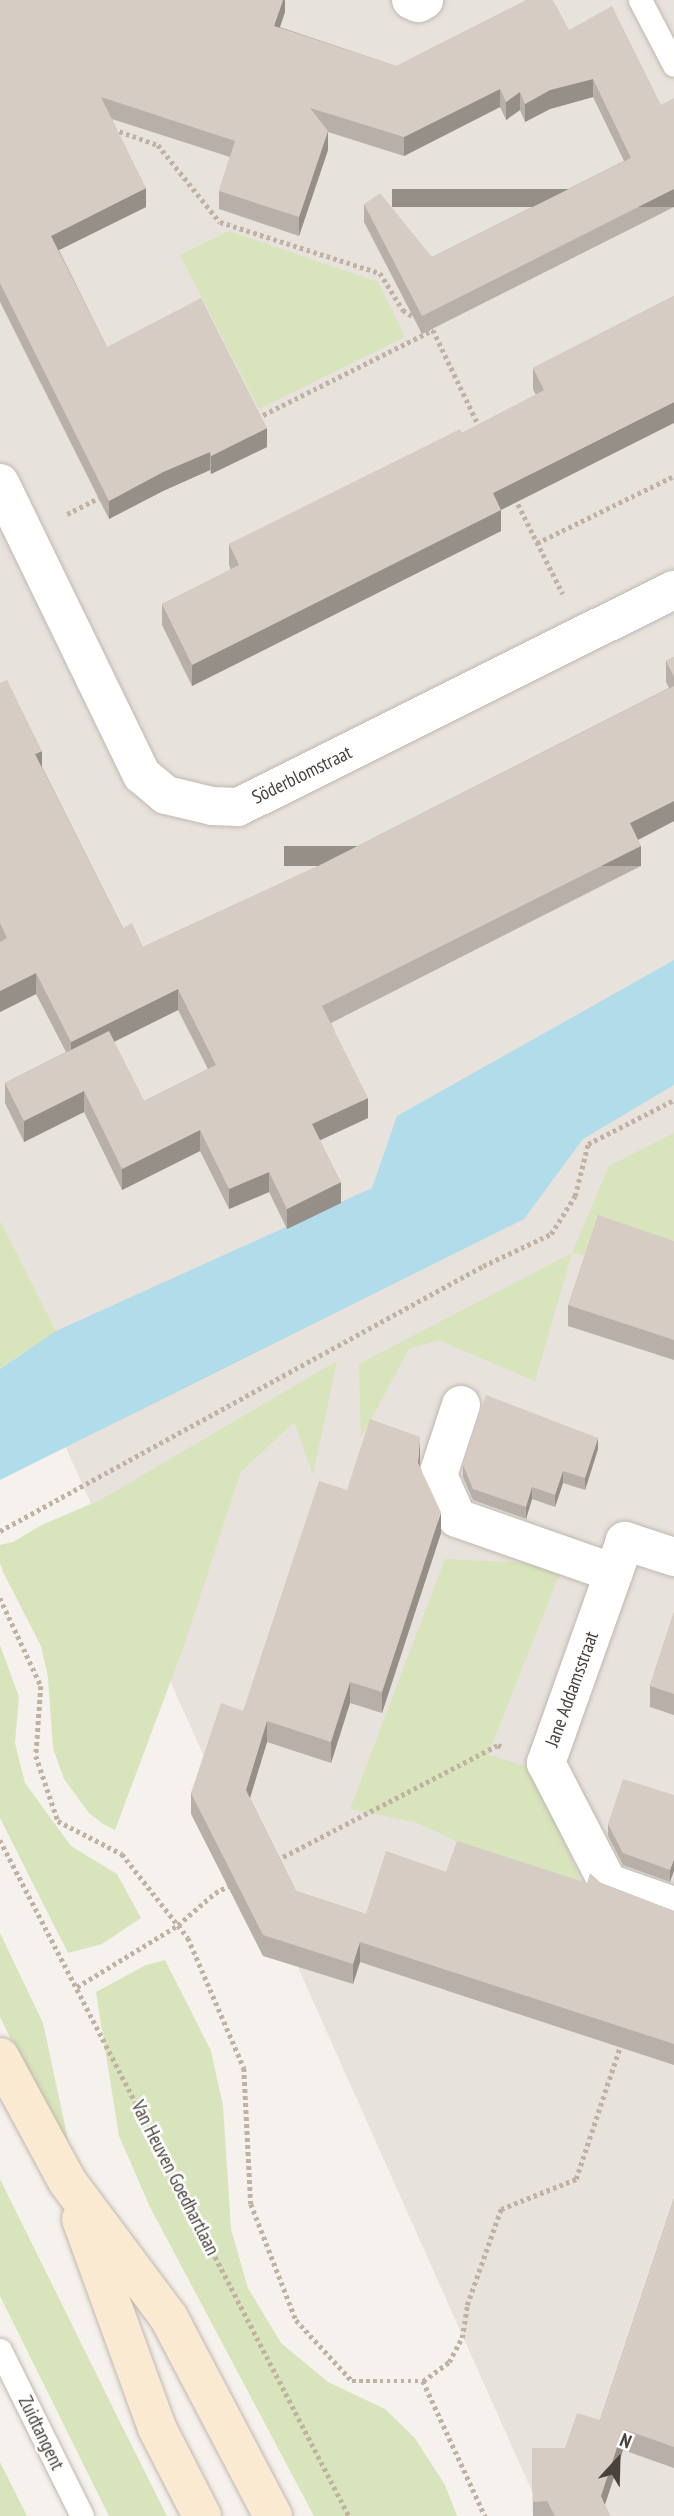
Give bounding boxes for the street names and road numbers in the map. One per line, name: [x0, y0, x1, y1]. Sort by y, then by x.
street label: Söderblomstraat: [248, 741, 356, 809]
street label: Jane Addamsstraat: [541, 1628, 603, 1750]
street label: Van Heuven Goedhartlaan: [126, 2097, 224, 2259]
street label: Zuidtangent: [13, 2392, 69, 2474]

